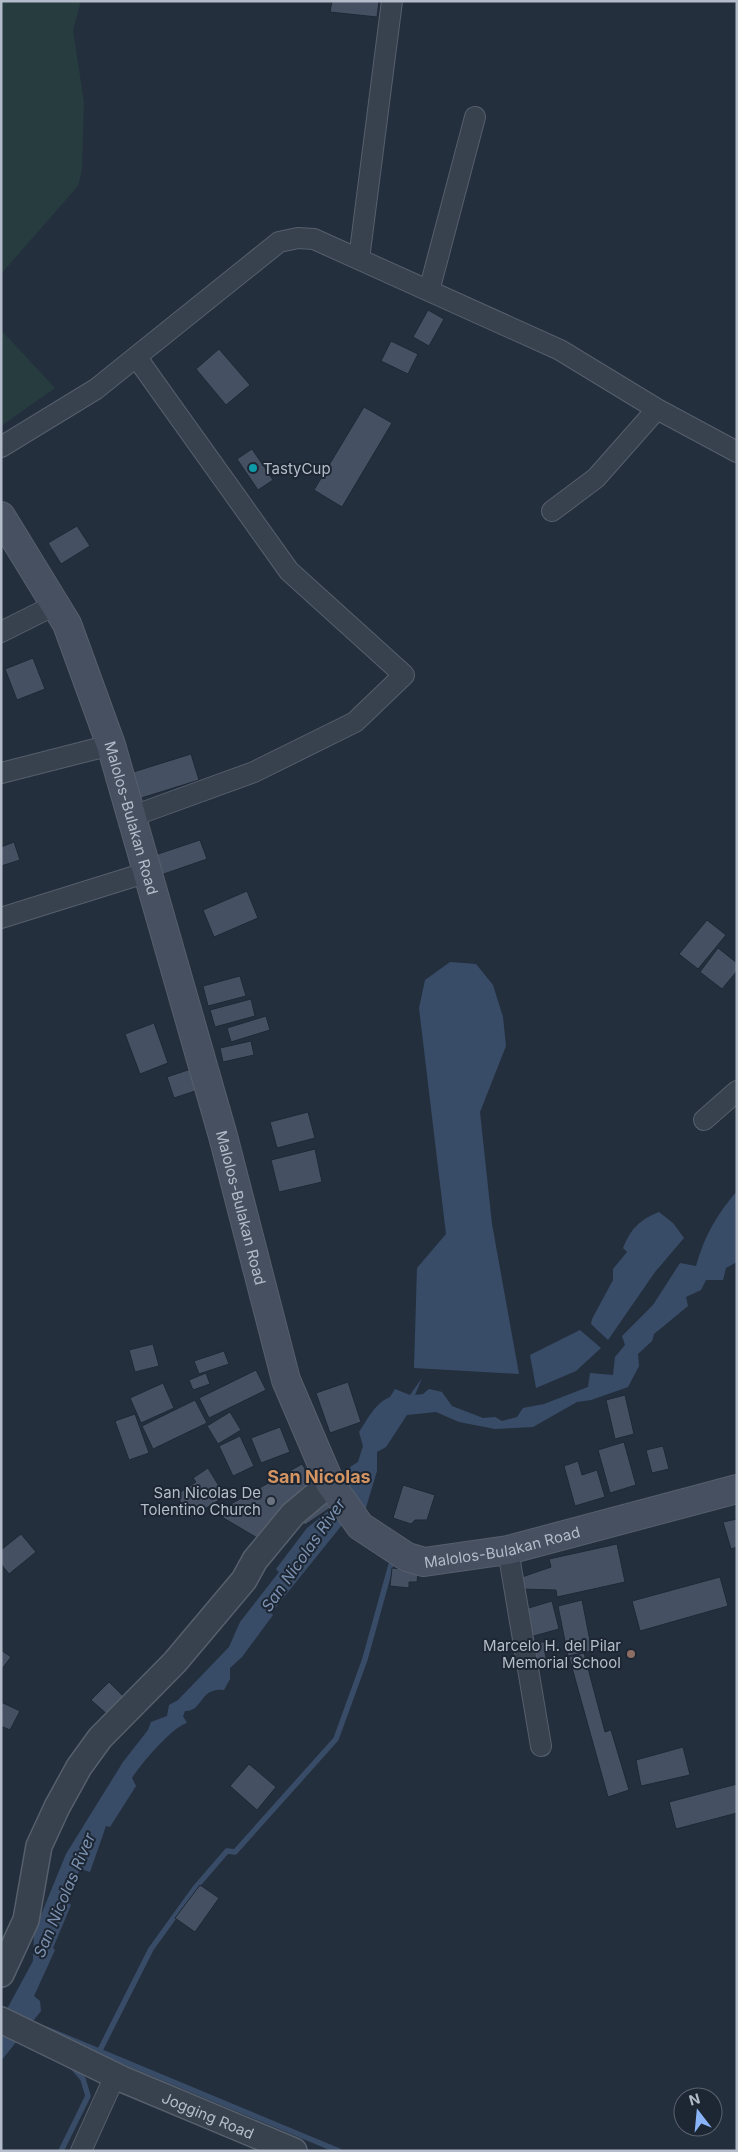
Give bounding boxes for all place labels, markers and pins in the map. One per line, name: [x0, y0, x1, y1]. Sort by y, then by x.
place label: TastyCup: [263, 459, 331, 478]
marker: TastyCup: [247, 462, 259, 474]
place label: San Nicolas De Tolentino Church: [140, 1483, 261, 1519]
marker: San Nicolas De Tolentino Church: [265, 1495, 277, 1507]
place label: Marcelo H. del Pilar Memorial School: [483, 1636, 621, 1672]
marker: Marcelo H. del Pilar Memorial School: [625, 1648, 637, 1660]

